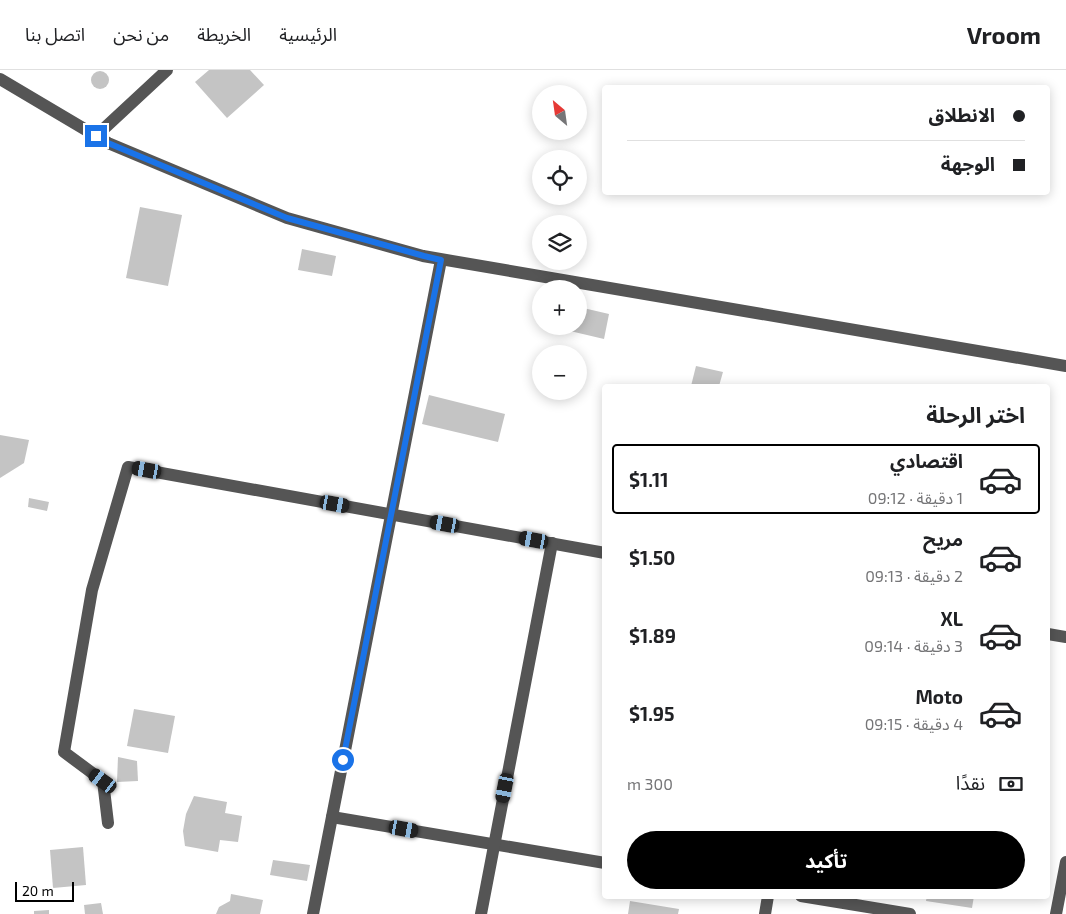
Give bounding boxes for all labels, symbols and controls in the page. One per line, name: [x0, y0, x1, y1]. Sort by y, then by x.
text: Vroom: [967, 20, 1041, 49]
text: اتصل بنا: [25, 23, 85, 45]
text: من نحن: [113, 23, 169, 45]
text: الخريطة: [197, 23, 251, 45]
text: الرئيسية: [279, 23, 337, 45]
north arrow: [532, 85, 588, 140]
map controls: [532, 85, 587, 400]
text: الانطلاق: [929, 103, 995, 126]
route end: [85, 125, 107, 147]
button: locate: [532, 150, 587, 205]
text: الوجهة: [941, 152, 995, 175]
button: layers: [532, 215, 587, 270]
button: +: [532, 280, 587, 335]
button: −: [532, 345, 587, 400]
text: اختر الرحلة: [926, 401, 1025, 427]
text: اقتصادي: [890, 449, 963, 472]
icon: car: [978, 457, 1023, 502]
car: [130, 460, 163, 480]
text: $1.11: [629, 468, 668, 491]
text: 1 دقيقة · 09:12: [868, 488, 963, 507]
car: [318, 494, 351, 514]
car: [428, 514, 461, 534]
text: مريح: [923, 527, 963, 550]
car: [517, 530, 550, 550]
icon: car: [978, 535, 1023, 580]
text: $1.50: [629, 546, 675, 569]
text: 2 دقيقة · 09:13: [865, 566, 963, 585]
text: XL: [941, 607, 963, 630]
icon: car: [978, 613, 1023, 658]
text: $1.89: [629, 624, 676, 647]
text: 3 دقيقة · 09:14: [864, 636, 963, 655]
text: Moto: [915, 685, 963, 708]
icon: car: [978, 691, 1023, 736]
text: $1.95: [629, 702, 675, 725]
text: 4 دقيقة · 09:15: [865, 714, 963, 733]
route start: [332, 749, 354, 771]
car: [86, 766, 119, 796]
icon: cash: [997, 770, 1025, 798]
text: نقدًا: [956, 771, 985, 794]
car: [494, 772, 515, 804]
text: 300 m: [627, 774, 673, 793]
car: [387, 819, 420, 839]
button: تأكيد: [627, 831, 1025, 889]
scale bar: [15, 879, 74, 902]
text: 20 m: [22, 882, 54, 899]

